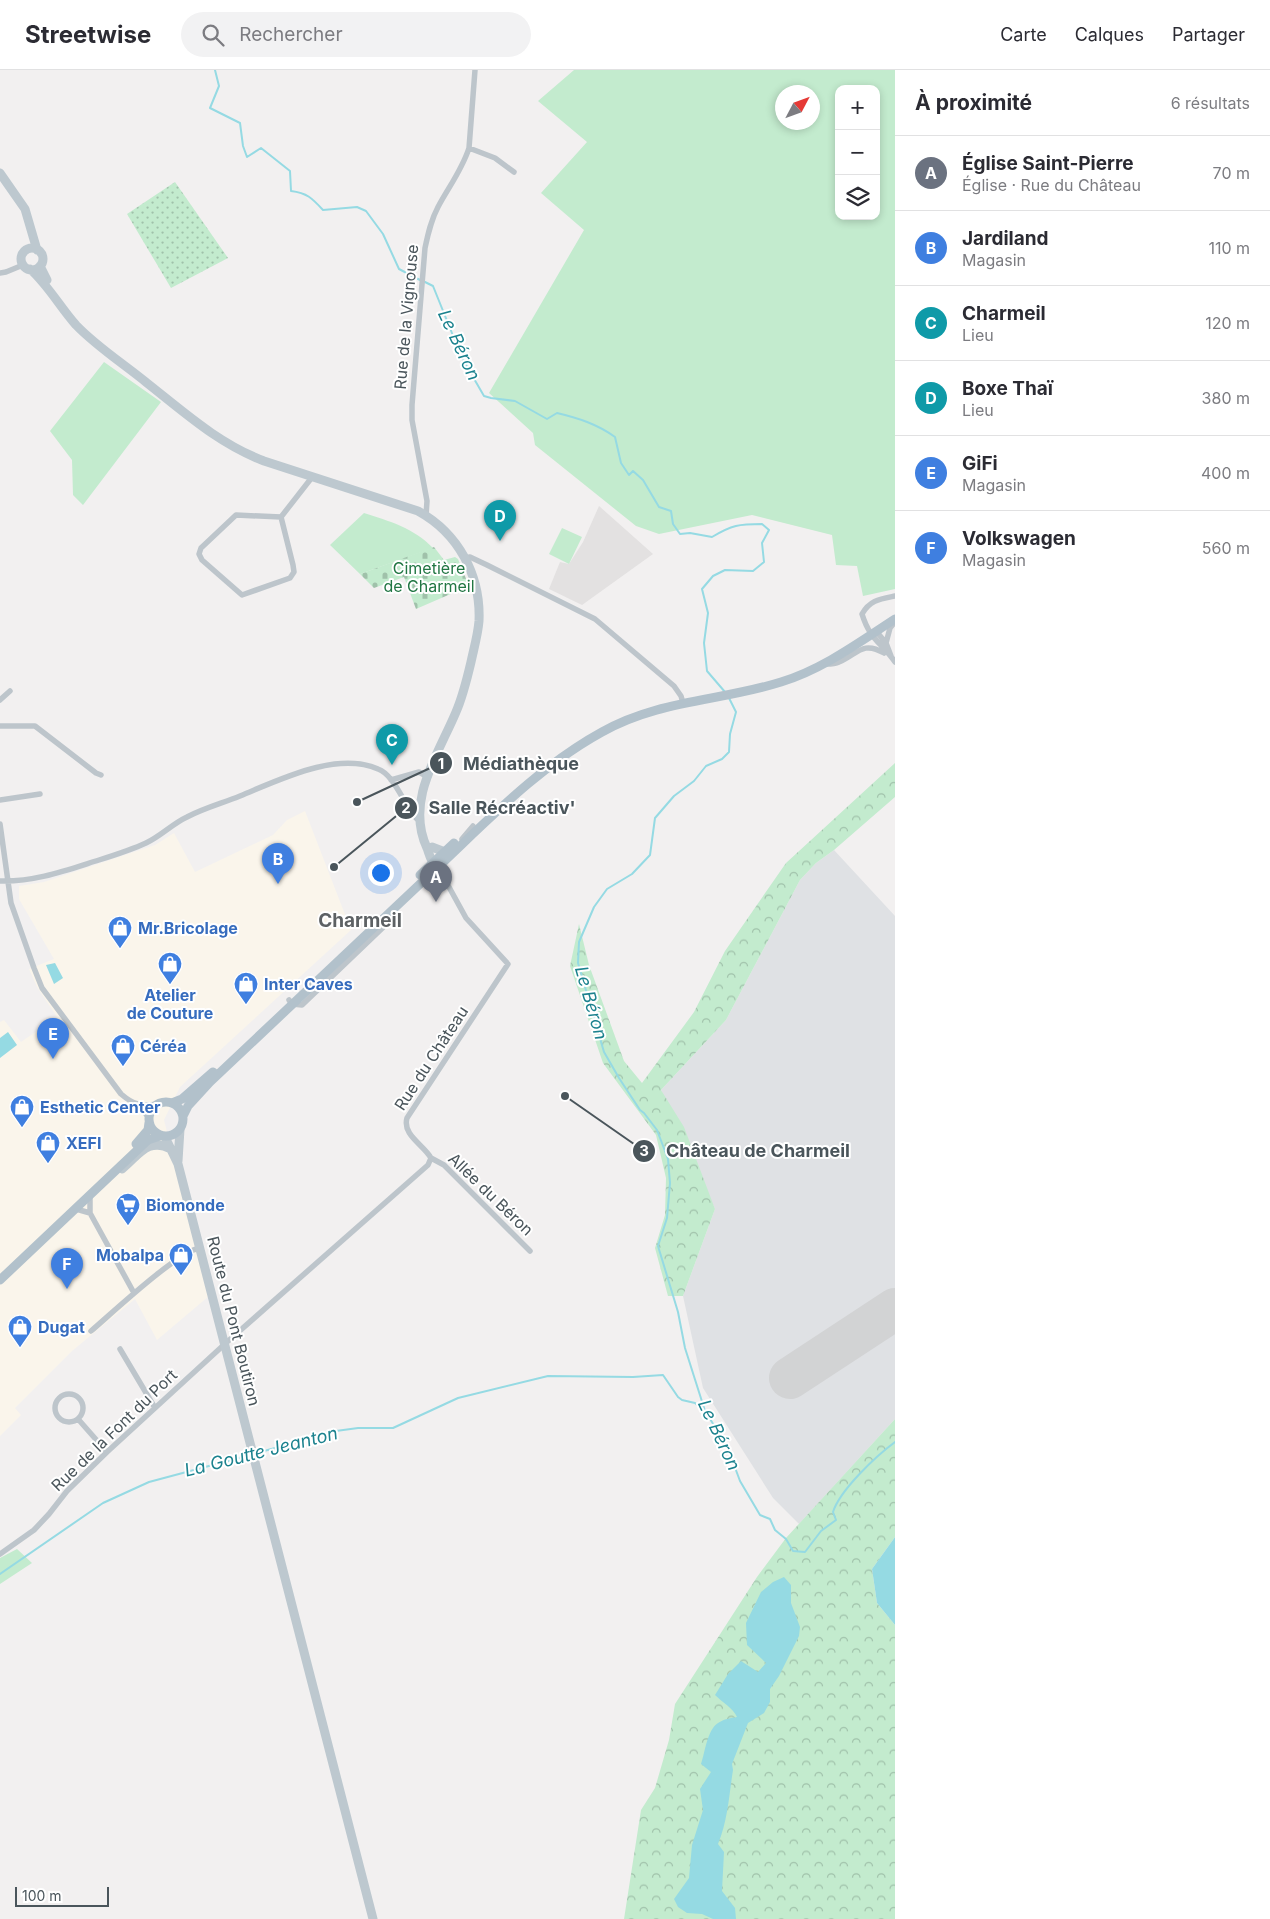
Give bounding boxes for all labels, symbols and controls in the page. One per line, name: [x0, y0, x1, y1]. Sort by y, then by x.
search box: [181, 12, 531, 57]
text: Streetwise: [25, 20, 151, 49]
icon: search: [199, 21, 227, 49]
text: Rechercher: [239, 23, 343, 46]
text: Carte: [1000, 24, 1047, 45]
text: Calques: [1075, 24, 1144, 45]
text: Partager: [1172, 24, 1245, 45]
north arrow: [775, 85, 820, 130]
map controls: [835, 85, 880, 220]
button: +: [835, 85, 880, 130]
text: À proximité: [915, 90, 1032, 115]
text: 6 résultats: [1171, 93, 1250, 113]
button: −: [835, 130, 880, 175]
text: Église Saint-Pierre: [962, 152, 1134, 175]
text: A: [925, 163, 937, 183]
text: 70 m: [1213, 163, 1250, 183]
button: layers: [835, 175, 880, 220]
text: Église · Rue du Château: [962, 175, 1141, 195]
text: Jardiland: [962, 227, 1049, 250]
text: B: [926, 238, 936, 258]
text: 110 m: [1208, 238, 1250, 258]
street label: Rue de la Vignouse: [390, 244, 422, 390]
text: Magasin: [962, 250, 1026, 270]
text: Charmeil: [962, 302, 1046, 325]
water label: Le Béron: [434, 306, 485, 384]
text: C: [925, 313, 937, 333]
text: 120 m: [1205, 313, 1250, 333]
text: Lieu: [962, 325, 994, 345]
text: Boxe Thaï: [962, 377, 1053, 400]
text: D: [925, 388, 937, 408]
text: 380 m: [1202, 388, 1250, 408]
text: Lieu: [962, 400, 994, 420]
text: GiFi: [962, 452, 998, 475]
text: E: [926, 463, 936, 483]
text: 400 m: [1201, 463, 1250, 483]
text: Magasin: [962, 475, 1026, 495]
pin: D: [484, 500, 516, 541]
text: Volkswagen: [962, 527, 1076, 550]
text: F: [926, 538, 936, 558]
text: 560 m: [1202, 538, 1250, 558]
text: Magasin: [962, 550, 1026, 570]
park label: Cimetière de Charmeil: [383, 558, 475, 596]
pin: C: [376, 724, 408, 765]
callout: Médiathèque: [428, 747, 589, 780]
text: Médiathèque: [463, 753, 579, 774]
text: 1: [438, 754, 444, 773]
callout: Salle Récréactiv': [393, 792, 585, 825]
text: Salle Récréactiv': [428, 797, 576, 818]
text: 2: [401, 798, 411, 817]
pin: B: [262, 843, 294, 884]
your location: [368, 860, 394, 886]
pin: A: [420, 861, 452, 902]
district label: Charmeil: [318, 909, 402, 932]
shop icon: Mr.Bricolage: [107, 915, 133, 949]
place label: Mr.Bricolage: [138, 918, 238, 938]
shop icon: Atelier de Couture: [157, 951, 183, 985]
water label: Le Béron: [571, 964, 612, 1042]
shop icon: Inter Caves: [233, 971, 259, 1005]
place label: Inter Caves: [264, 974, 353, 994]
place label: Atelier de Couture: [127, 985, 213, 1023]
street label: Rue du Château: [390, 1002, 472, 1114]
pin: E: [37, 1018, 69, 1059]
shop icon: Céréa: [110, 1033, 136, 1067]
place label: Céréa: [140, 1036, 186, 1056]
shop icon: Esthetic Center: [9, 1094, 35, 1128]
place label: Esthetic Center: [40, 1097, 161, 1117]
shop icon: XEFI: [35, 1130, 61, 1164]
place label: XEFI: [66, 1133, 101, 1153]
callout: Château de Charmeil: [631, 1134, 860, 1167]
text: Château de Charmeil: [666, 1140, 850, 1161]
text: 3: [639, 1141, 649, 1160]
street label: Allée du Béron: [444, 1148, 538, 1240]
supermarket icon: Biomonde: [115, 1192, 141, 1226]
place label: Biomonde: [146, 1195, 225, 1215]
street label: Route du Pont Boutiron: [203, 1234, 265, 1408]
shop icon: Mobalpa: [168, 1242, 194, 1276]
place label: Mobalpa: [96, 1245, 164, 1265]
pin: F: [51, 1248, 83, 1289]
shop icon: Dugat: [7, 1314, 33, 1348]
place label: Dugat: [38, 1317, 85, 1337]
street label: Rue de la Font du Port: [47, 1365, 181, 1495]
water label: Le Béron: [694, 1396, 745, 1474]
water label: La Goutte Jeanton: [182, 1422, 340, 1481]
scale bar: [15, 1884, 109, 1907]
text: 100 m: [22, 1887, 62, 1904]

